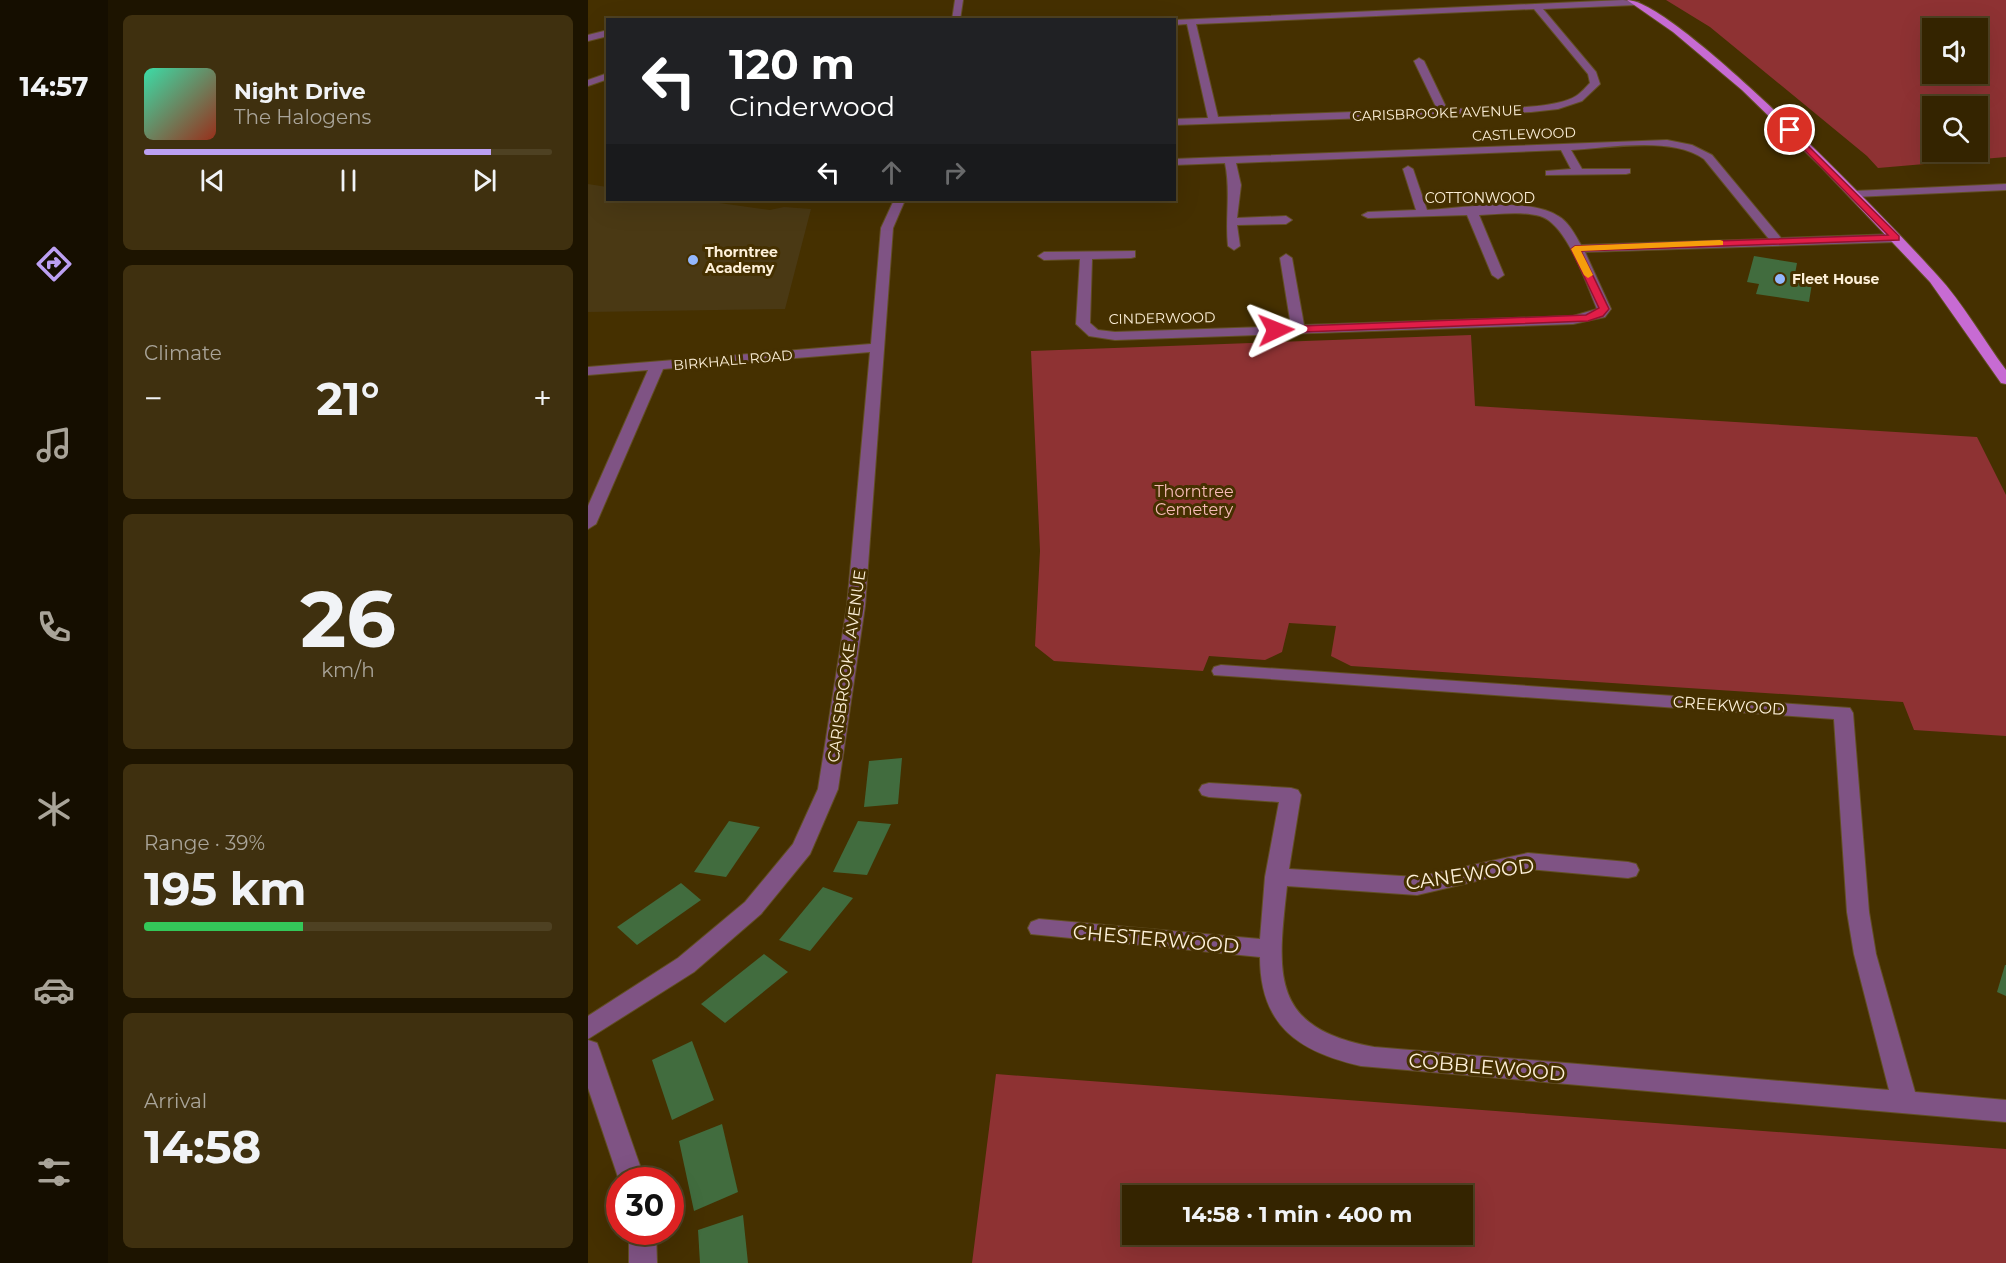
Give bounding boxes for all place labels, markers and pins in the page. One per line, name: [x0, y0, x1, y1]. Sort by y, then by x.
pin: [1764, 104, 1815, 155]
place label: Thorntree Academy: [704, 243, 778, 277]
marker: Thorntree Academy: [686, 253, 700, 267]
place label: Fleet House: [1792, 270, 1879, 288]
marker: Fleet House: [1773, 272, 1787, 286]

